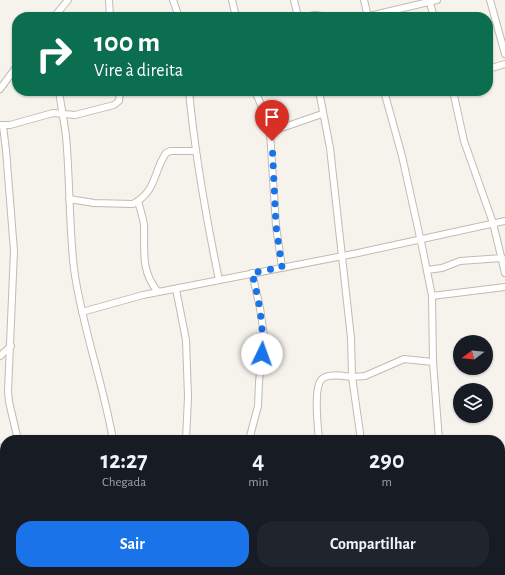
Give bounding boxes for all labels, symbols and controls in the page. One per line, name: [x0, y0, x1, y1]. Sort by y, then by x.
icon: right: [28, 28, 80, 80]
text: 100 m: [94, 29, 160, 57]
text: Vire à direita: [94, 62, 183, 80]
pin: [255, 100, 289, 141]
icon: arrive: [261, 106, 283, 128]
position arrow: [241, 333, 283, 375]
north arrow: [453, 335, 493, 375]
map controls: [453, 335, 493, 423]
button: layers: [453, 383, 493, 423]
text: 12:27: [101, 449, 148, 473]
text: 4: [252, 449, 264, 473]
text: 290: [369, 449, 404, 473]
text: Chegada: [102, 476, 146, 489]
text: min: [248, 476, 268, 489]
text: m: [382, 476, 392, 489]
button: Sair: [16, 521, 249, 567]
button: Compartilhar: [257, 521, 489, 567]

